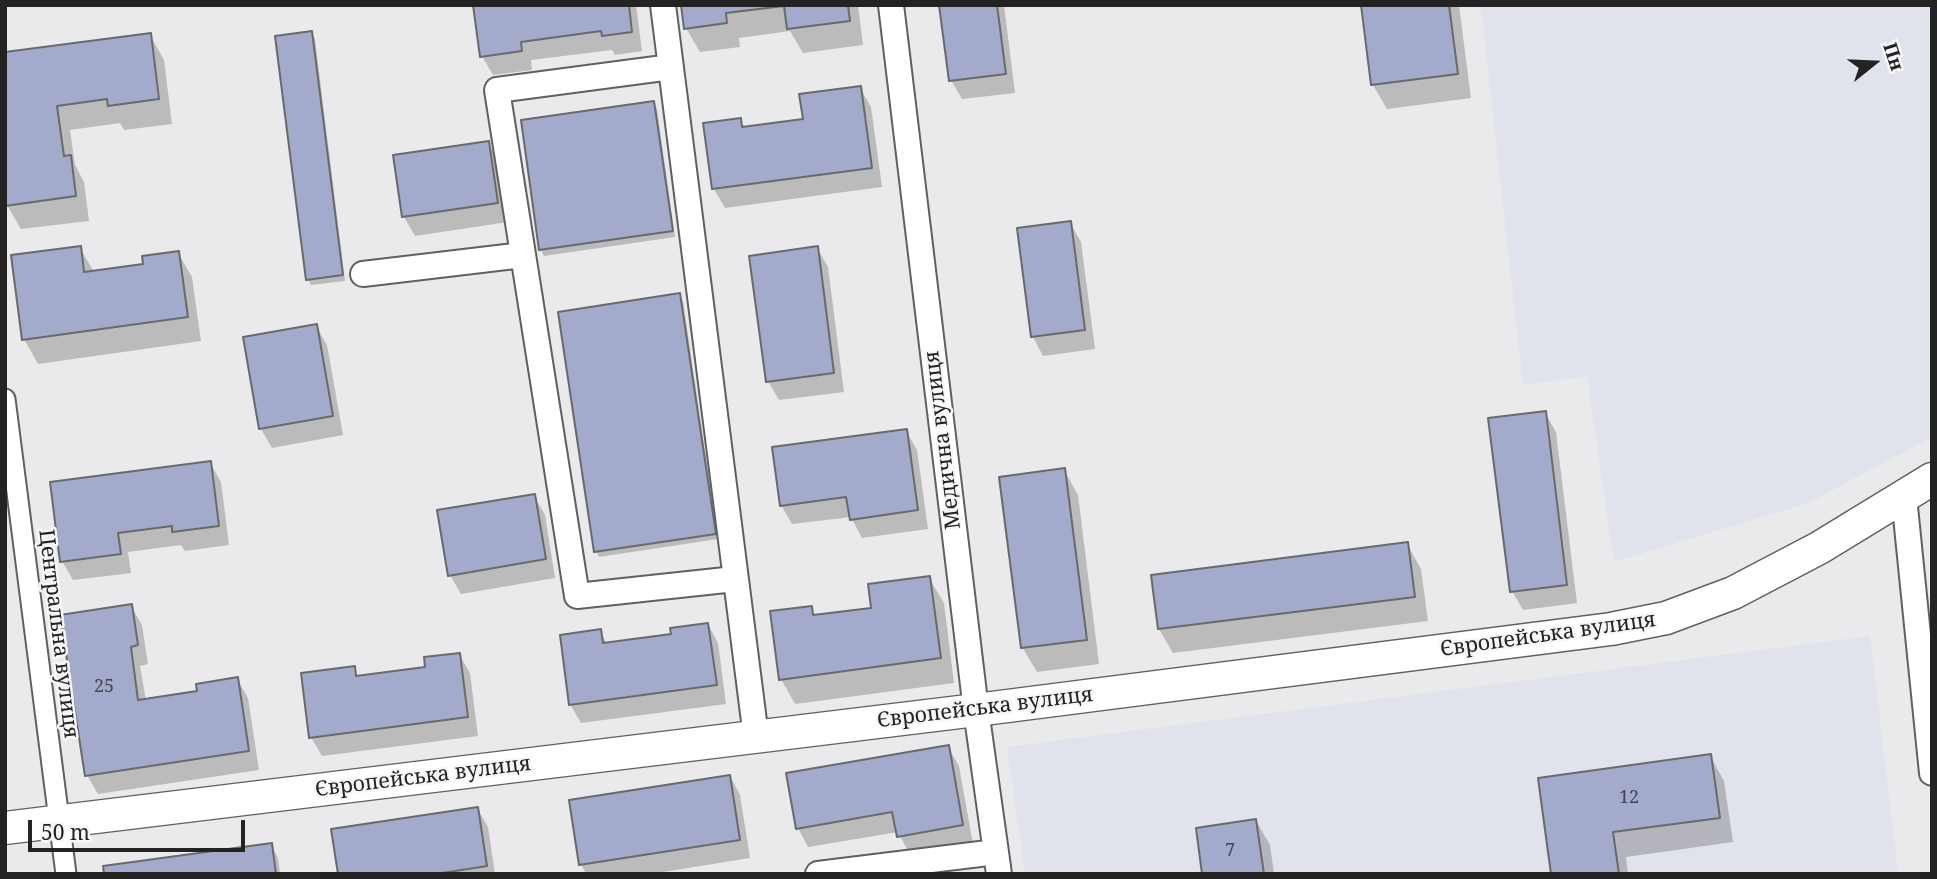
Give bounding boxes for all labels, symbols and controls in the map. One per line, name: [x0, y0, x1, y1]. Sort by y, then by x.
north arrow: [1839, 28, 1909, 98]
text: Пн: [1877, 39, 1911, 74]
street label: Медична вулиця: [920, 349, 966, 531]
street label: Центральна вулиця: [33, 528, 83, 740]
street label: Європейська вулиця: [1439, 607, 1657, 663]
house number: 25: [94, 676, 114, 698]
street label: Європейська вулиця: [876, 682, 1094, 734]
street label: Європейська вулиця: [314, 751, 532, 803]
house number: 12: [1619, 787, 1639, 809]
scale bar: [32, 806, 248, 850]
text: 50 m: [41, 818, 90, 846]
house number: 7: [1225, 840, 1235, 862]

